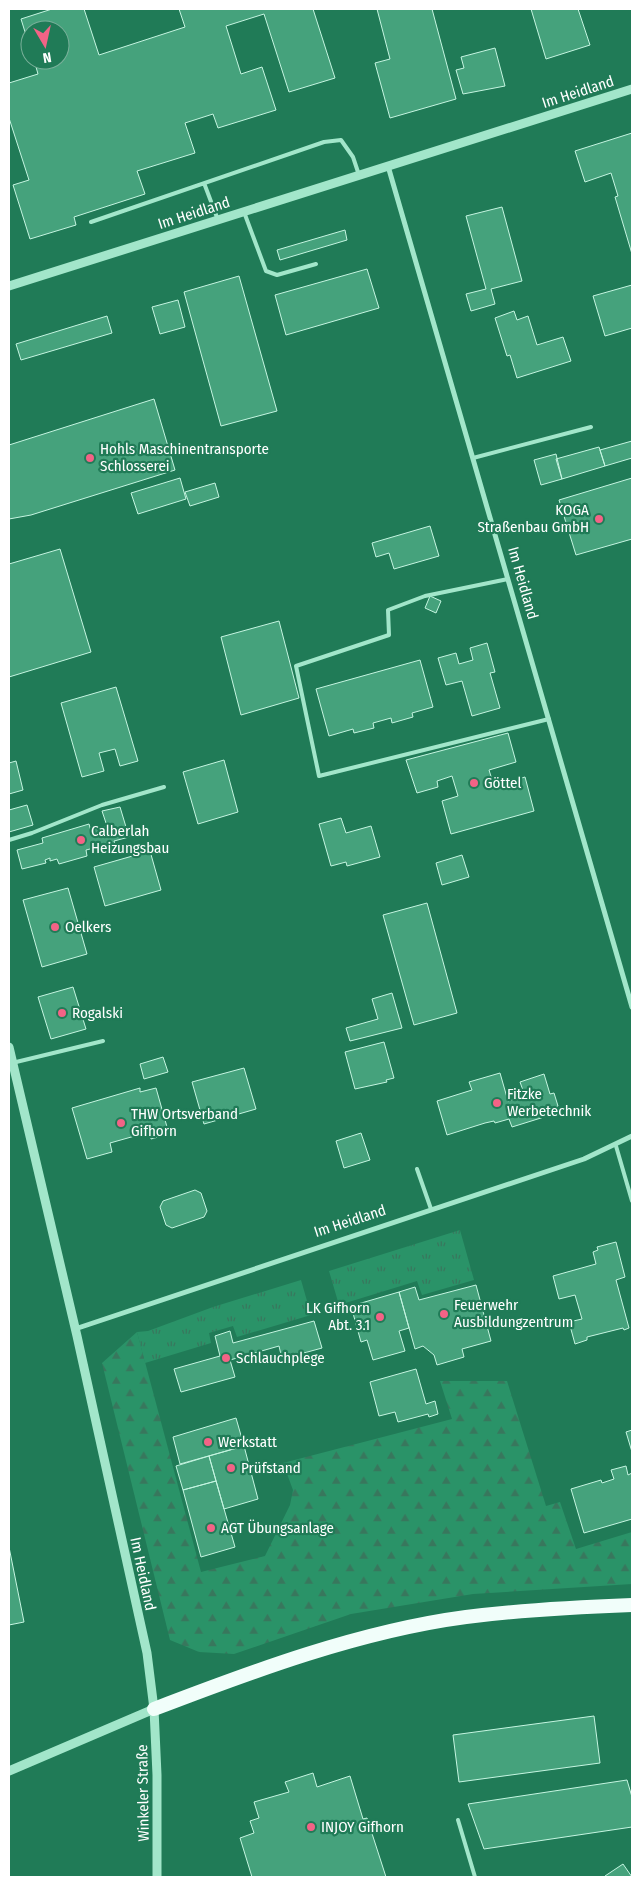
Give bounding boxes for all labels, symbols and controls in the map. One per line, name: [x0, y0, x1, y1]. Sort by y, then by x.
north arrow: [20, 20, 70, 70]
text: N: [41, 48, 52, 66]
street label: Im Heidland: [540, 72, 616, 112]
street label: Im Heidland: [156, 193, 232, 233]
place label: Hohls Maschinentransporte Schlosserei: [100, 440, 269, 475]
marker: Hohls Maschinentransporte Schlosserei: [84, 452, 96, 464]
place label: KOGA Straßenbau GmbH: [477, 501, 589, 536]
marker: KOGA Straßenbau GmbH: [593, 513, 605, 525]
street label: Im Heidland: [504, 545, 542, 621]
place label: Göttel: [484, 774, 521, 792]
marker: Göttel: [468, 777, 480, 789]
place label: Calberlah Heizungsbau: [91, 822, 169, 857]
marker: Calberlah Heizungsbau: [75, 834, 87, 846]
place label: Oelkers: [65, 918, 112, 936]
marker: Oelkers: [49, 921, 61, 933]
place label: Rogalski: [72, 1004, 123, 1022]
marker: Rogalski: [56, 1007, 68, 1019]
place label: Fitzke Werbetechnik: [507, 1085, 591, 1120]
marker: Fitzke Werbetechnik: [491, 1097, 503, 1109]
place label: THW Ortsverband Gifhorn: [131, 1105, 238, 1140]
marker: THW Ortsverband Gifhorn: [115, 1117, 127, 1129]
street label: Im Heidland: [312, 1201, 388, 1241]
place label: Feuerwehr Ausbildungzentrum: [454, 1296, 573, 1331]
place label: LK Gifhorn Abt. 3.1: [306, 1299, 370, 1334]
marker: Feuerwehr Ausbildungzentrum: [438, 1308, 450, 1320]
marker: LK Gifhorn Abt. 3.1: [374, 1311, 386, 1323]
place label: Schlauchplege: [236, 1349, 325, 1367]
marker: Schlauchplege: [220, 1352, 232, 1364]
place label: Werkstatt: [218, 1433, 277, 1451]
marker: Werkstatt: [202, 1436, 214, 1448]
place label: Prüfstand: [241, 1459, 301, 1477]
marker: Prüfstand: [225, 1462, 237, 1474]
place label: AGT Übungsanlage: [221, 1519, 334, 1537]
marker: AGT Übungsanlage: [205, 1522, 217, 1534]
street label: Im Heidland: [126, 1536, 160, 1612]
street label: Winkeler Straße: [133, 1744, 153, 1842]
place label: INJOY Gifhorn: [321, 1818, 404, 1836]
marker: INJOY Gifhorn: [305, 1821, 317, 1833]

